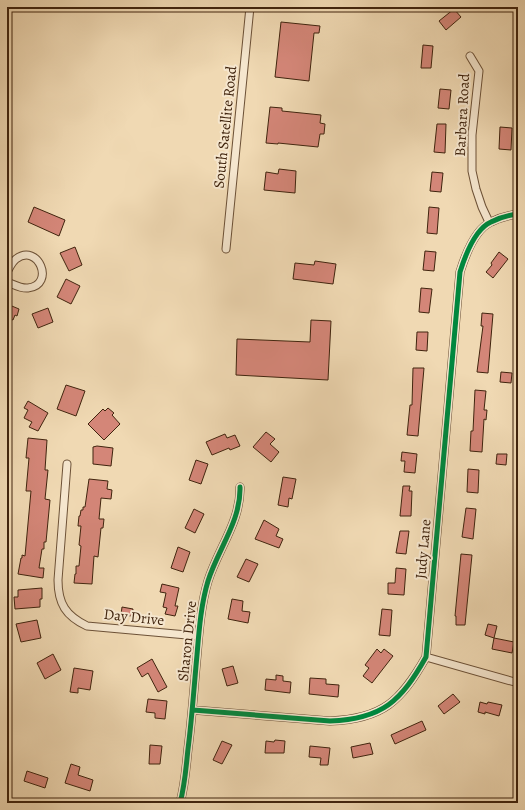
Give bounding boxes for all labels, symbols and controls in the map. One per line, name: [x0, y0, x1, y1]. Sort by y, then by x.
street label: South Satellite Road: [209, 64, 241, 189]
street label: Barbara Road: [450, 72, 474, 157]
street label: Judy Lane: [410, 518, 436, 580]
street label: Sharon Drive: [173, 600, 201, 682]
street label: Day Drive: [103, 604, 165, 630]

